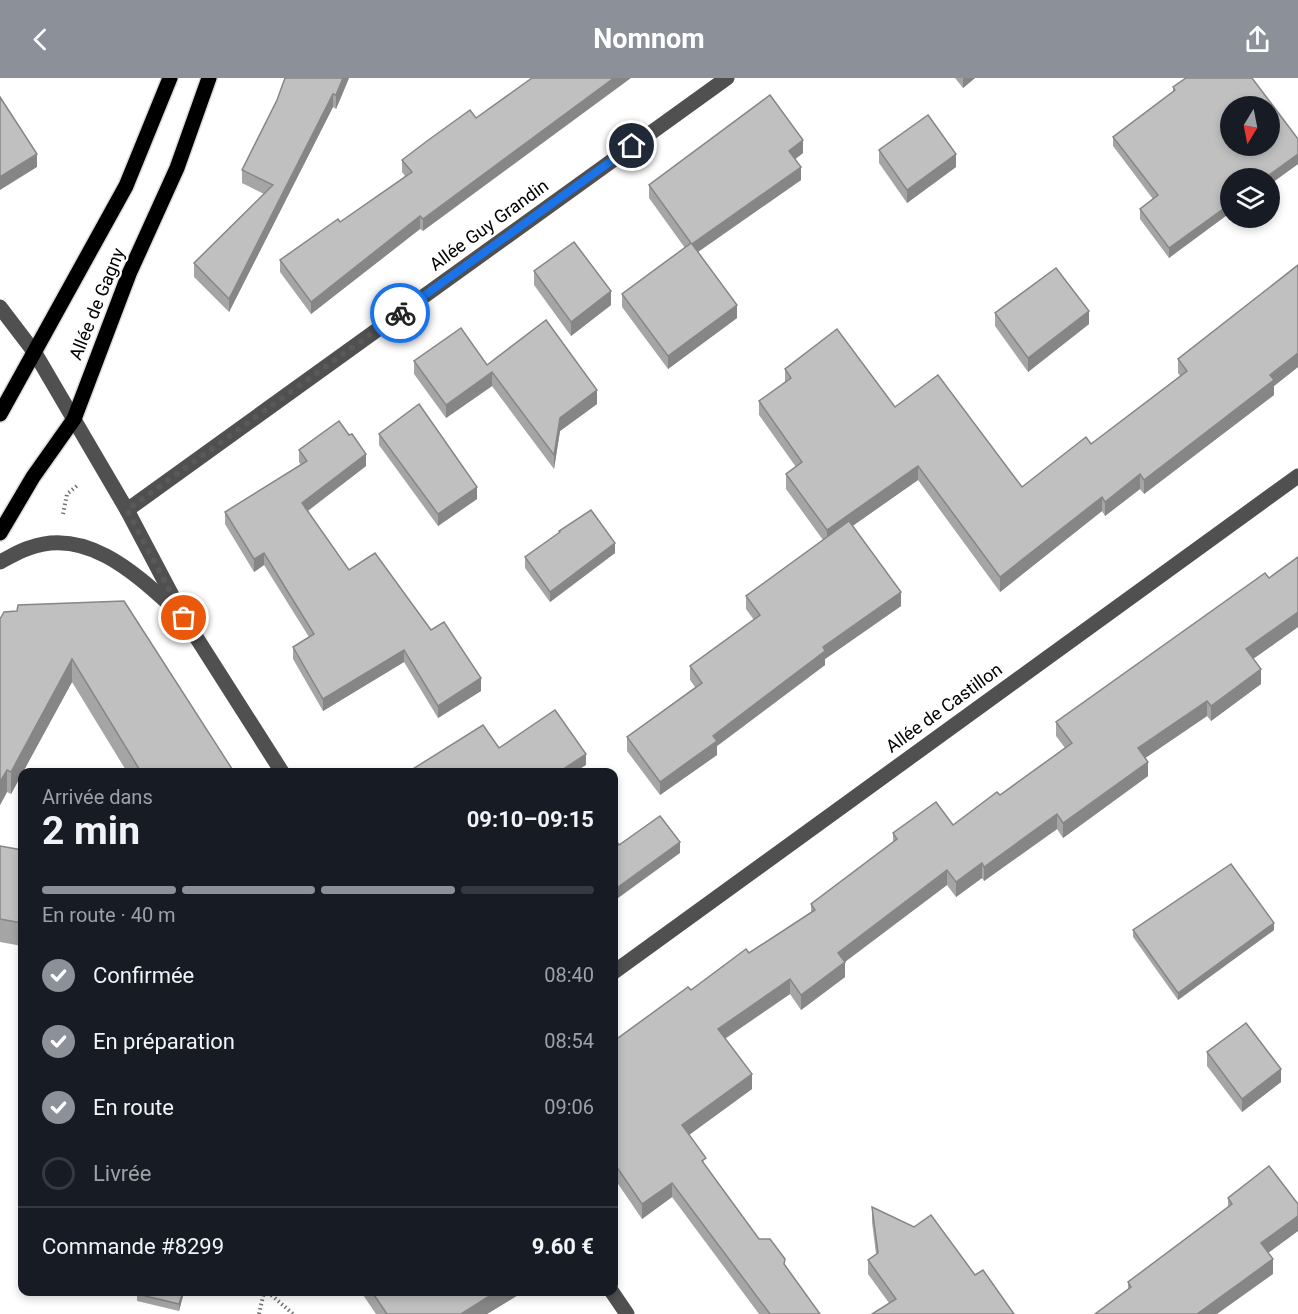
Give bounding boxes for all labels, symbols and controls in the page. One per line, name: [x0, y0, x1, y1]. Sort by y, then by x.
icon: back: [24, 23, 57, 56]
text: Nomnom: [593, 23, 705, 55]
icon: share: [1241, 23, 1274, 56]
north arrow: [1220, 96, 1280, 156]
map controls: [1220, 96, 1280, 228]
pin: [606, 120, 657, 171]
icon: home: [615, 129, 648, 162]
button: layers: [1220, 168, 1280, 228]
street label: Allée Guy Grandin: [425, 175, 552, 275]
street label: Allée de Gagny: [65, 244, 129, 363]
courier: [370, 283, 430, 343]
icon: bike: [384, 297, 417, 330]
pin: [158, 592, 209, 643]
icon: bag: [167, 601, 200, 634]
street label: Allée de Castillon: [882, 658, 1006, 757]
text: Arrivée dans: [42, 785, 153, 809]
text: 09:10–09:15: [467, 807, 594, 832]
text: 2 min: [42, 808, 140, 854]
text: En route · 40 m: [42, 903, 176, 927]
icon: check: [42, 959, 75, 992]
text: Confirmée: [93, 963, 194, 988]
text: 08:40: [544, 963, 594, 987]
icon: check: [42, 1025, 75, 1058]
text: En préparation: [93, 1029, 235, 1054]
text: 08:54: [544, 1029, 594, 1053]
icon: check: [42, 1091, 75, 1124]
text: En route: [93, 1095, 174, 1120]
text: 09:06: [544, 1095, 594, 1119]
text: Livrée: [93, 1161, 151, 1186]
text: Commande #8299: [42, 1234, 224, 1259]
text: 9.60 €: [532, 1234, 594, 1259]

